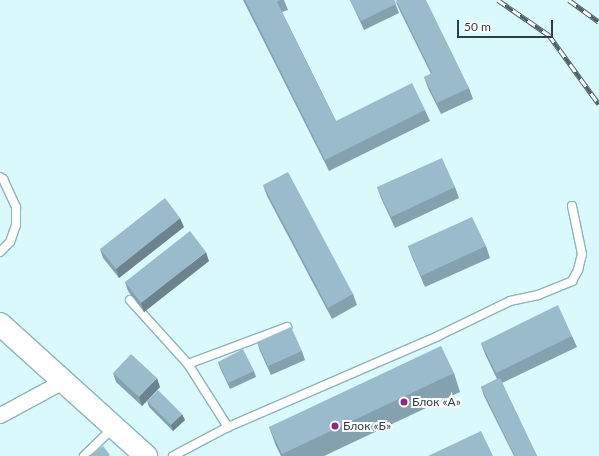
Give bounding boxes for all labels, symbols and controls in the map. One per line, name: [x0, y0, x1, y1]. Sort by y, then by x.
scale bar: [459, 12, 555, 38]
text: 50 m: [464, 19, 491, 34]
place label: Блок «А»: [412, 395, 461, 409]
marker: Блок «А»: [399, 397, 409, 407]
place label: Блок «Б»: [343, 419, 391, 433]
marker: Блок «Б»: [330, 421, 340, 431]

